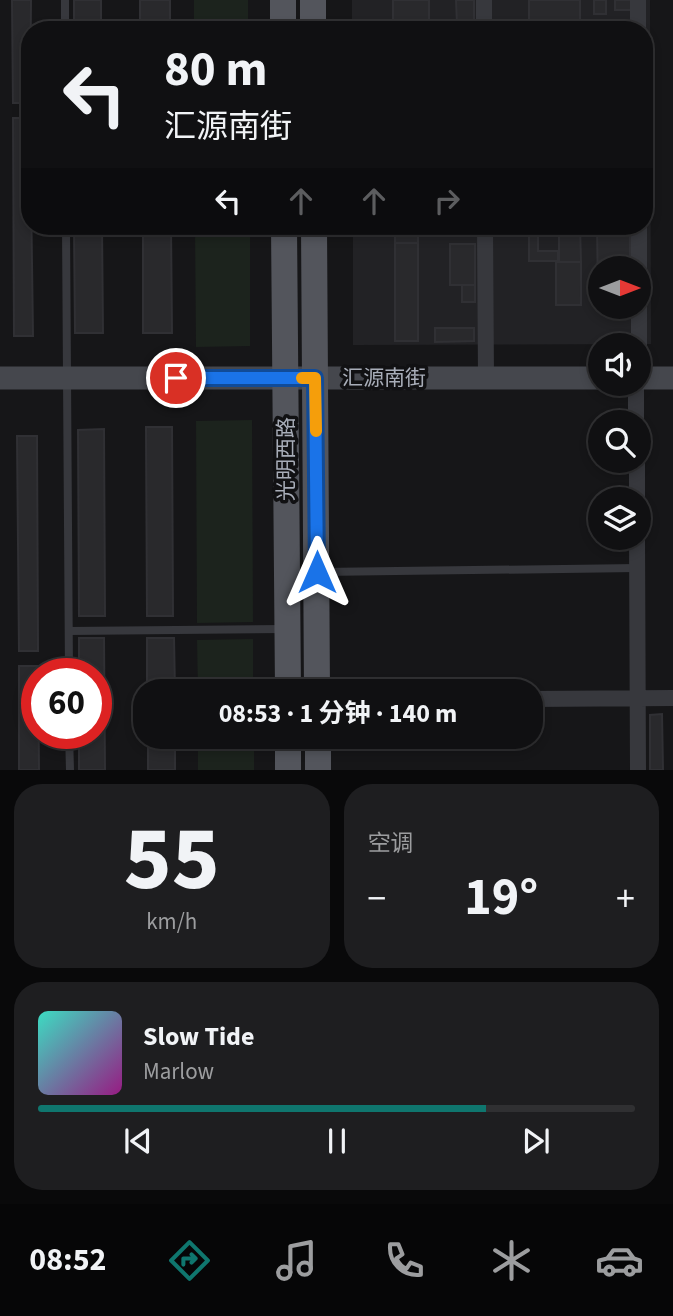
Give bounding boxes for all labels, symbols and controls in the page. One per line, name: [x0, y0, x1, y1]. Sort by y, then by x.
text: 80 m: [164, 35, 268, 105]
icon: left: [49, 49, 140, 140]
text: 汇源南街: [164, 104, 292, 150]
icon: left: [209, 182, 247, 220]
icon: ahead: [282, 182, 320, 220]
icon: ahead: [355, 182, 393, 220]
icon: right: [428, 182, 466, 220]
north arrow: [588, 256, 651, 318]
map controls: [588, 256, 651, 550]
button: sound: [588, 333, 651, 396]
pin: [146, 348, 206, 408]
icon: arrive: [157, 359, 195, 397]
street label: 汇源南街: [342, 363, 426, 393]
button: search: [588, 410, 651, 473]
street label: 光明西路: [271, 417, 301, 501]
button: layers: [588, 487, 651, 550]
position arrow: [280, 535, 354, 609]
speed limit sign: 60: [21, 658, 112, 749]
text: 08:53 · 1 分钟 · 140 m: [219, 695, 457, 732]
text: 55: [124, 795, 220, 924]
text: 空调: [368, 827, 414, 860]
text: 19°: [464, 861, 538, 935]
text: −: [368, 872, 386, 926]
text: +: [616, 872, 635, 926]
text: km/h: [146, 905, 197, 938]
text: Slow Tide: [143, 1018, 254, 1055]
text: Marlow: [143, 1055, 214, 1088]
icon: previous: [119, 1122, 157, 1160]
icon: pause: [318, 1122, 356, 1160]
icon: next: [517, 1122, 555, 1160]
icon: directions: [165, 1236, 214, 1285]
icon: music: [272, 1236, 321, 1285]
icon: phone: [380, 1236, 429, 1285]
icon: climate: [487, 1236, 536, 1285]
icon: car: [595, 1236, 644, 1285]
text: 08:52: [29, 1237, 106, 1283]

